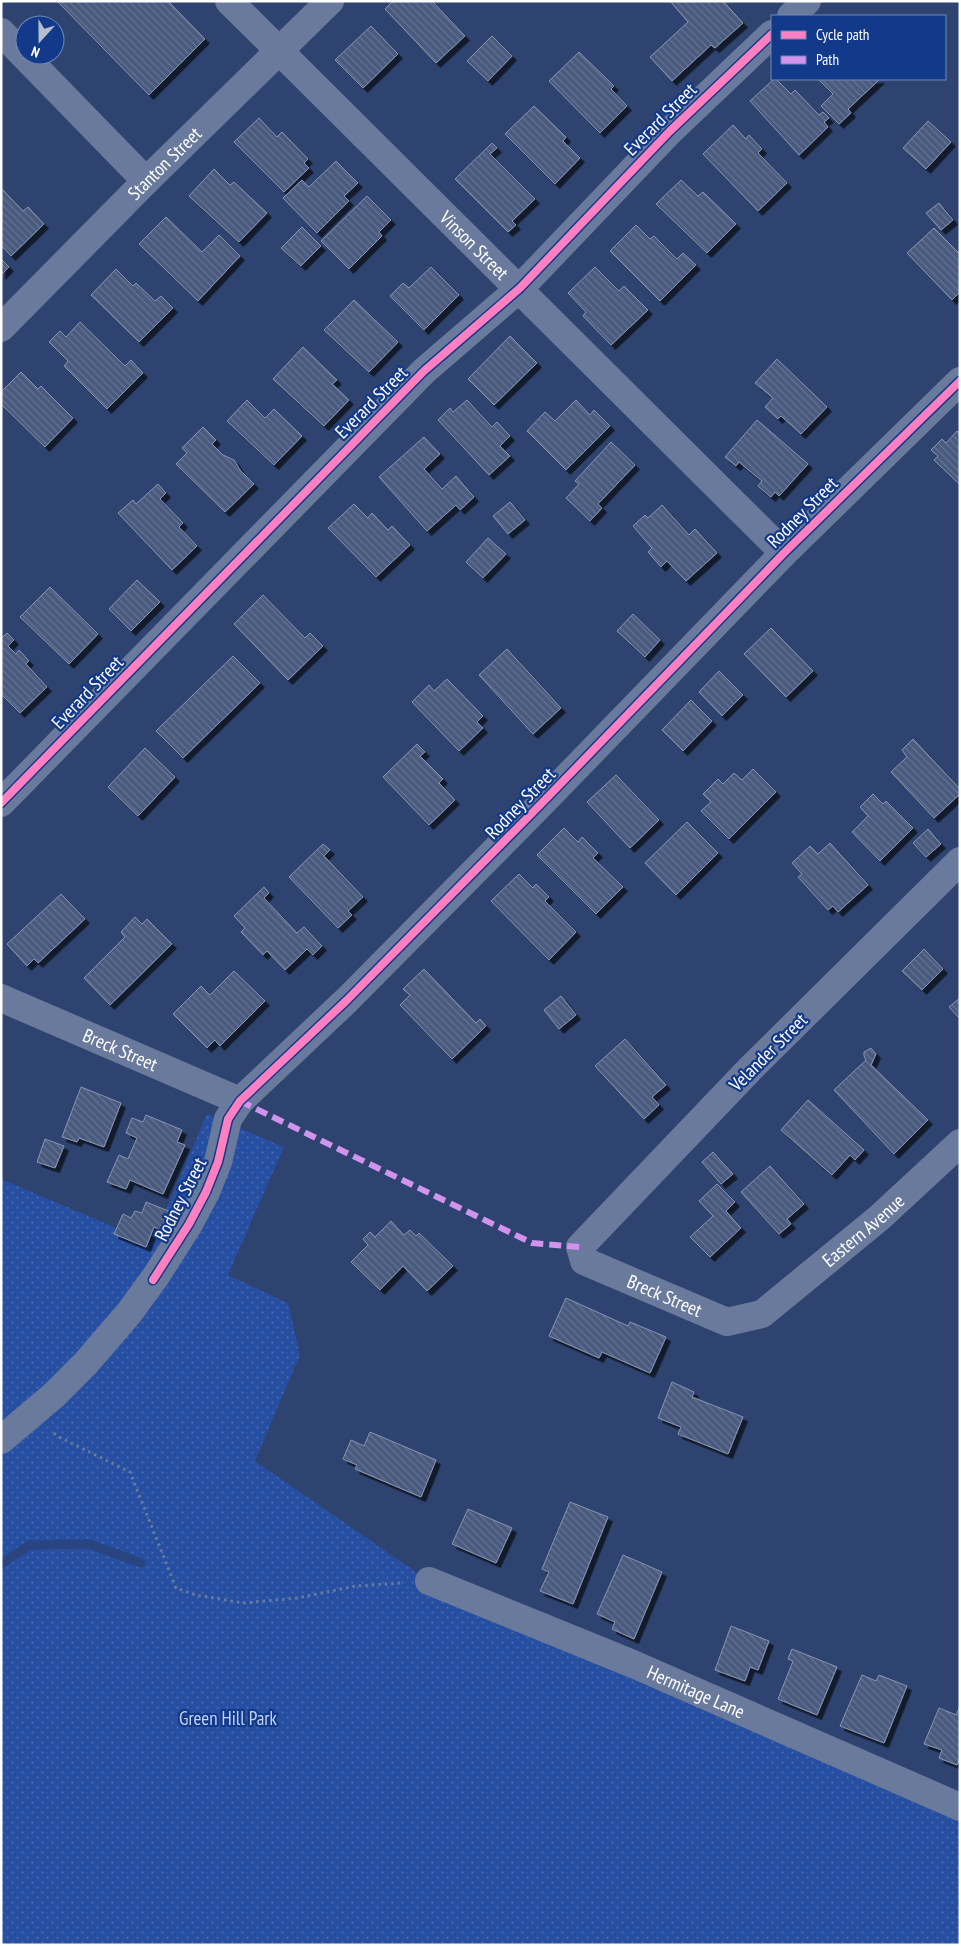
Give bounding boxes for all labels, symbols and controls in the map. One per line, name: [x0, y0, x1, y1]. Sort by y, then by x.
north arrow: [15, 15, 65, 65]
legend: [771, 15, 946, 80]
text: Cycle path: [816, 25, 869, 44]
text: N: [29, 42, 42, 62]
text: Path: [816, 50, 839, 69]
street label: Everard Street: [619, 77, 702, 160]
street label: Stanton Street: [122, 121, 207, 205]
street label: Vinson Street: [434, 205, 514, 285]
street label: Everard Street: [330, 360, 413, 443]
street label: Rodney Street: [761, 471, 843, 553]
street label: Everard Street: [46, 650, 128, 734]
street label: Rodney Street: [480, 762, 561, 844]
street label: Velander Street: [723, 1007, 813, 1097]
street label: Breck Street: [79, 1023, 162, 1076]
street label: Rodney Street: [149, 1152, 212, 1245]
street label: Eastern Avenue: [817, 1189, 909, 1272]
street label: Breck Street: [624, 1269, 706, 1322]
street label: Hermitage Lane: [643, 1660, 749, 1723]
park label: Green Hill Park: [179, 1706, 278, 1730]

